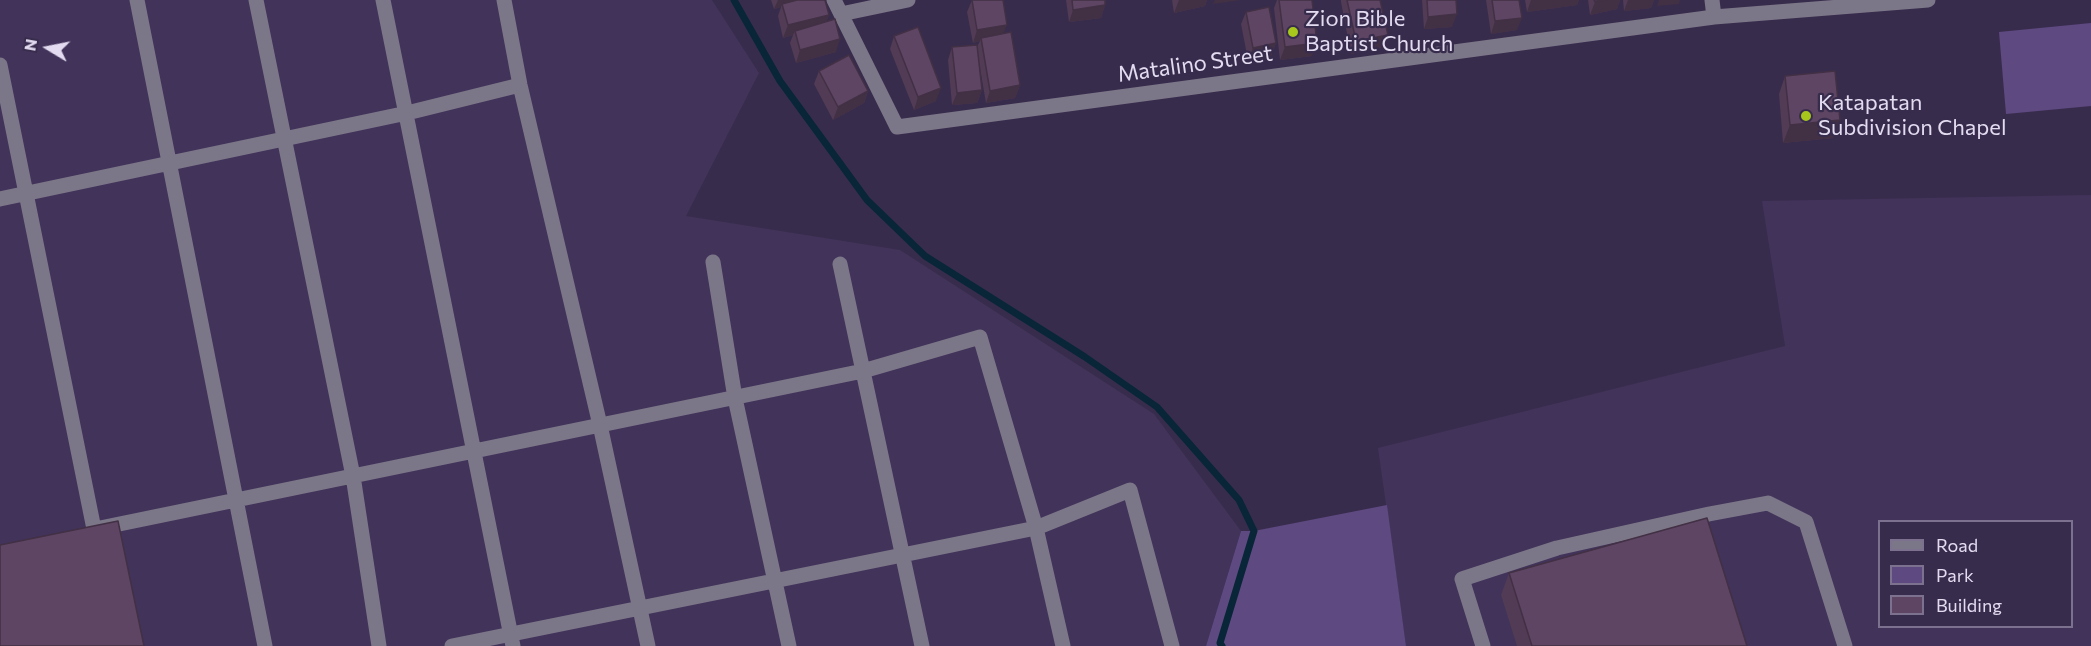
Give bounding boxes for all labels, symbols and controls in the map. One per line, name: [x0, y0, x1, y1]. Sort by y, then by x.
place label: Zion Bible Baptist Church: [1305, 6, 1453, 57]
north arrow: [18, 18, 78, 78]
marker: Zion Bible Baptist Church: [1286, 25, 1300, 39]
text: N: [19, 37, 40, 52]
street label: Matalino Street: [1116, 40, 1274, 88]
place label: Katapatan Subdivision Chapel: [1818, 90, 2007, 142]
marker: Katapatan Subdivision Chapel: [1799, 109, 1813, 123]
legend: [1878, 520, 2073, 628]
text: Road: [1936, 534, 1978, 556]
text: Park: [1936, 564, 1974, 586]
text: Building: [1936, 594, 2002, 616]

